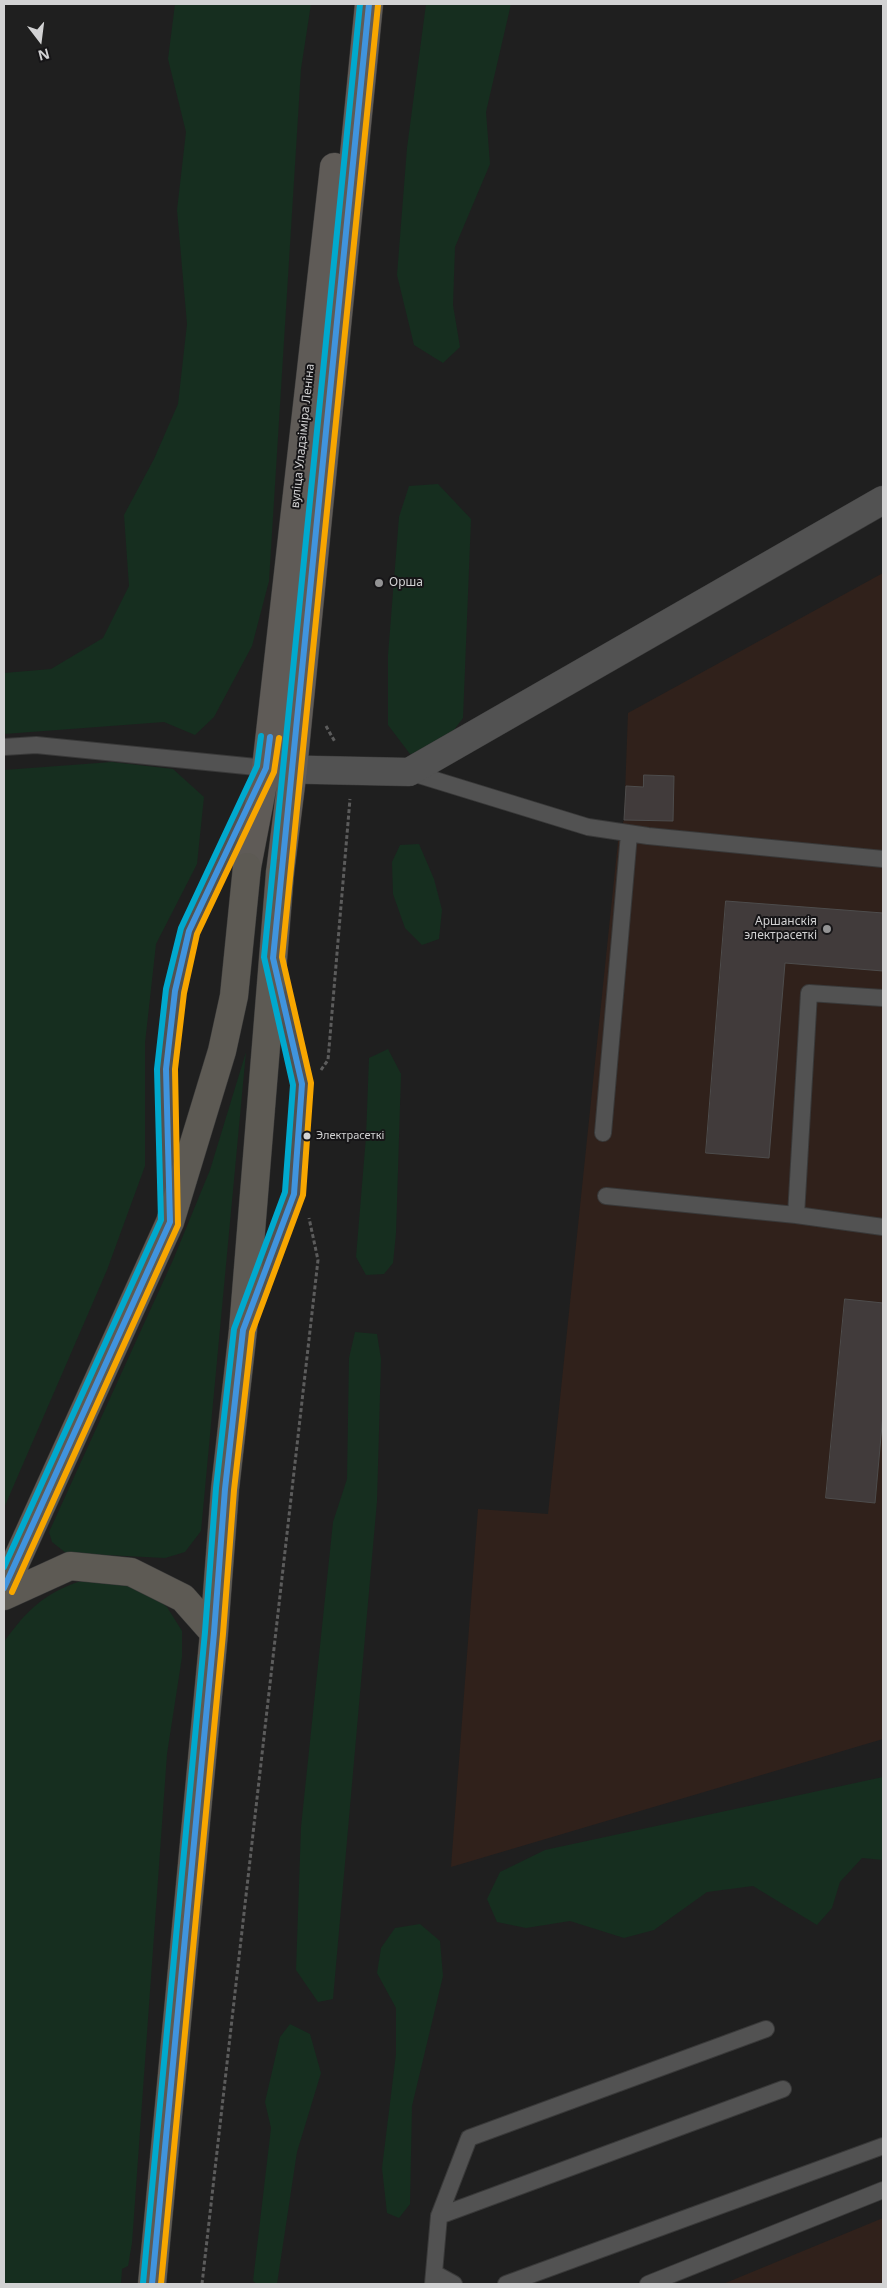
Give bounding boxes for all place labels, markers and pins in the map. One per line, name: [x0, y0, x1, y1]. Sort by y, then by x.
place label: Орша: [389, 576, 423, 590]
marker: Орша: [373, 577, 385, 589]
place label: Аршанскія электрасеткі: [744, 915, 817, 943]
marker: Аршанскія электрасеткі: [821, 923, 833, 935]
place label: Электрасеткі: [316, 1129, 384, 1143]
marker: Электрасеткі: [302, 1131, 312, 1141]

